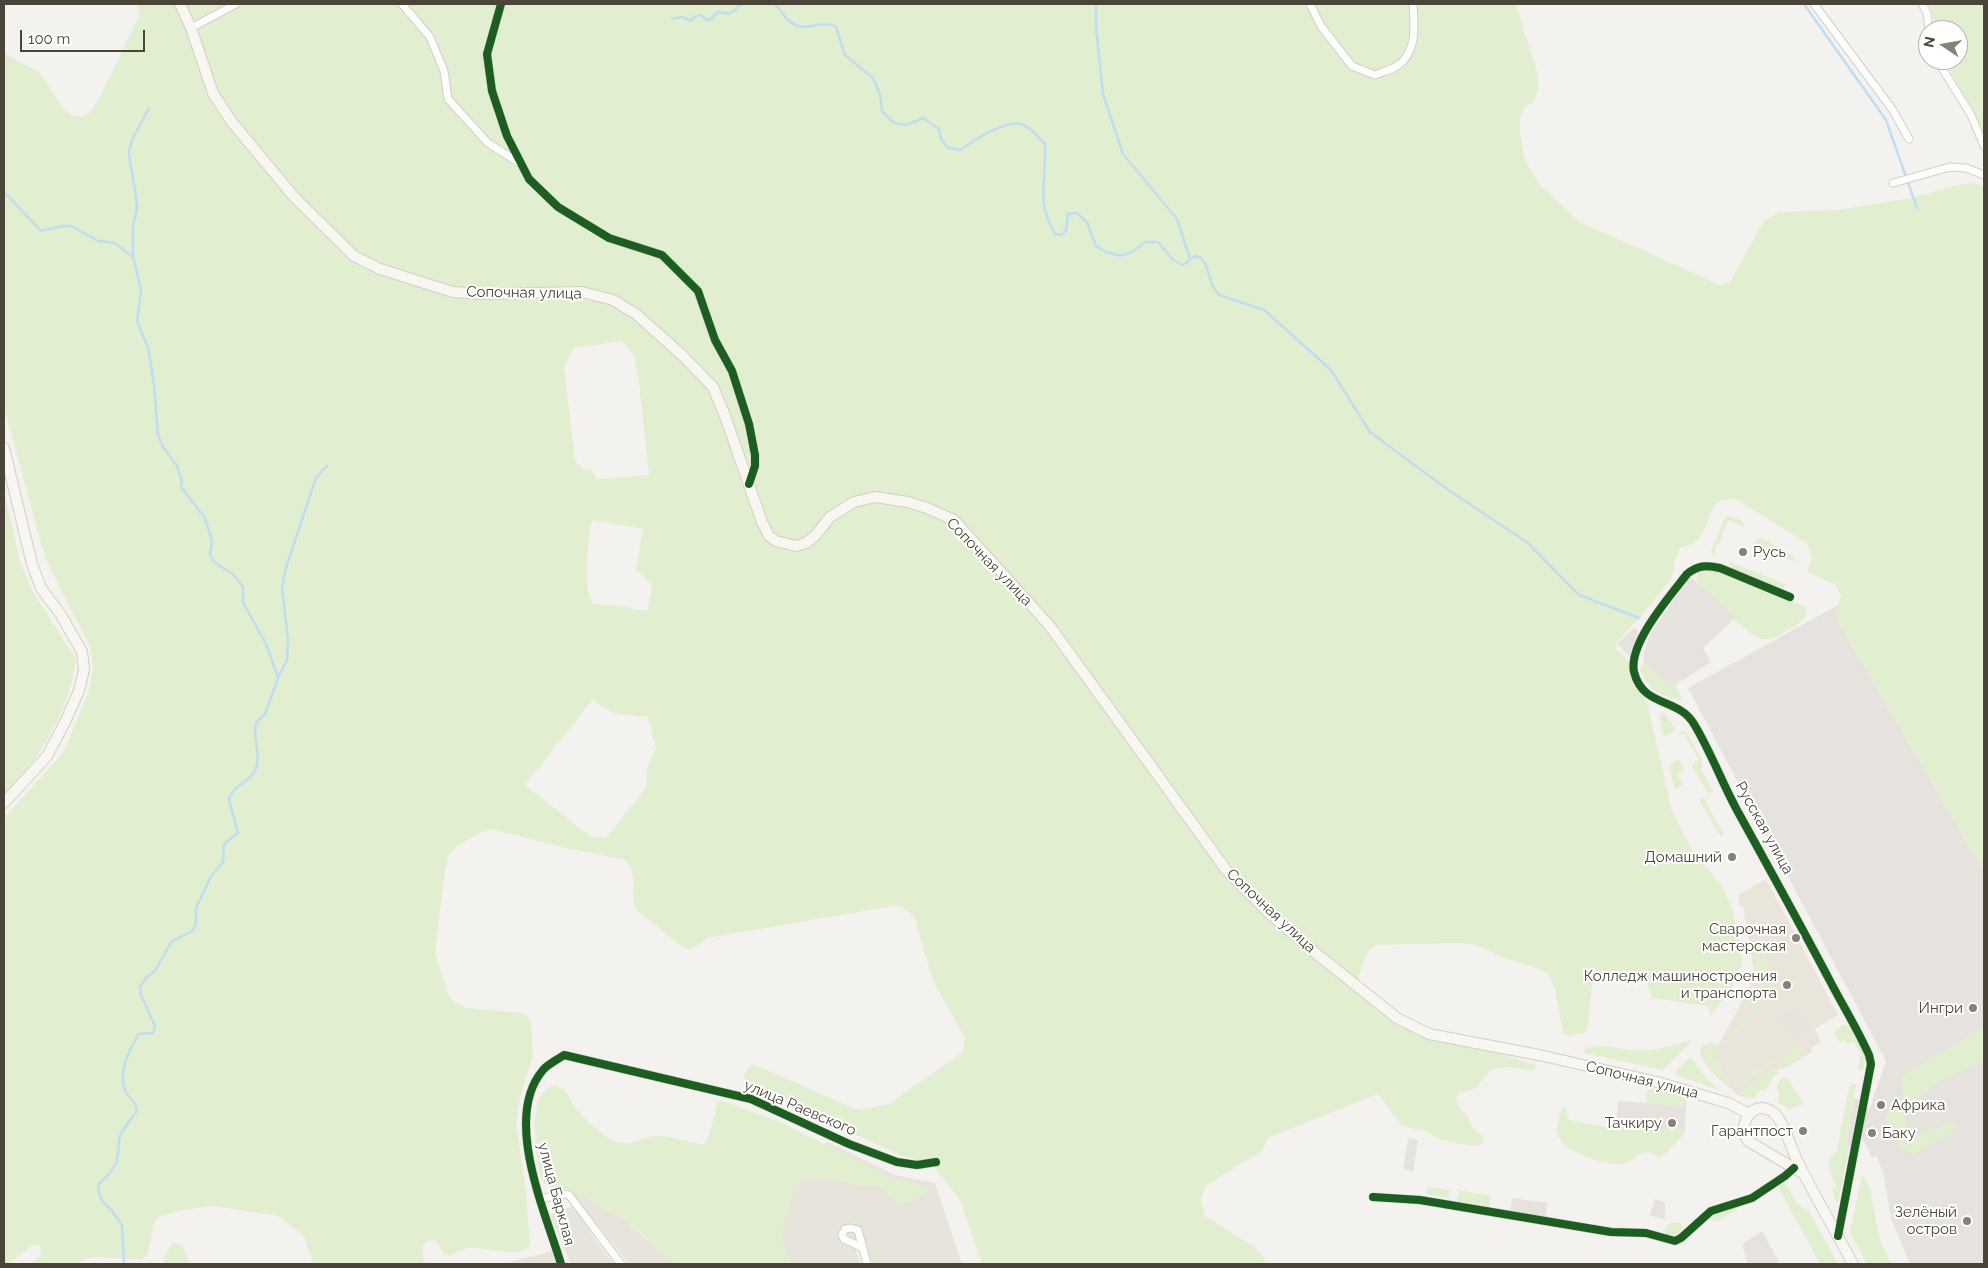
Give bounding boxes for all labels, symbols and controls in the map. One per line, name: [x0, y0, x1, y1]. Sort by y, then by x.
scale bar: [22, 20, 148, 52]
north arrow: [1918, 20, 1968, 70]
text: 100 m: [28, 30, 70, 48]
text: N: [1920, 35, 1938, 49]
street label: Сопочная улица: [466, 283, 582, 303]
street label: Сопочная улица: [942, 514, 1036, 610]
place label: Русь: [1753, 543, 1786, 561]
marker: Русь: [1737, 546, 1749, 558]
street label: Русская улица: [1731, 778, 1797, 878]
place label: Домашний: [1645, 848, 1722, 866]
marker: Домашний: [1726, 851, 1738, 863]
street label: Сопочная улица: [1223, 865, 1319, 957]
place label: Сварочная мастерская: [1702, 920, 1786, 955]
marker: Сварочная мастерская: [1790, 932, 1802, 944]
place label: Колледж машиностроения и транспорта: [1584, 967, 1777, 1002]
marker: Колледж машиностроения и транспорта: [1781, 979, 1793, 991]
place label: Ингри: [1919, 999, 1963, 1017]
marker: Ингри: [1967, 1002, 1979, 1014]
street label: Сопочная улица: [1584, 1057, 1700, 1103]
street label: улица Раевского: [741, 1076, 859, 1140]
place label: Африка: [1891, 1096, 1945, 1114]
marker: Африка: [1875, 1099, 1887, 1111]
place label: Тачкиру: [1605, 1114, 1662, 1132]
marker: Тачкиру: [1666, 1117, 1678, 1129]
place label: Гарантпост: [1711, 1122, 1793, 1140]
place label: Баку: [1882, 1124, 1916, 1142]
marker: Гарантпост: [1797, 1125, 1809, 1137]
marker: Баку: [1866, 1127, 1878, 1139]
street label: улица Барклая: [534, 1141, 578, 1247]
place label: Зелёный остров: [1895, 1203, 1957, 1238]
marker: Зелёный остров: [1961, 1215, 1973, 1227]

